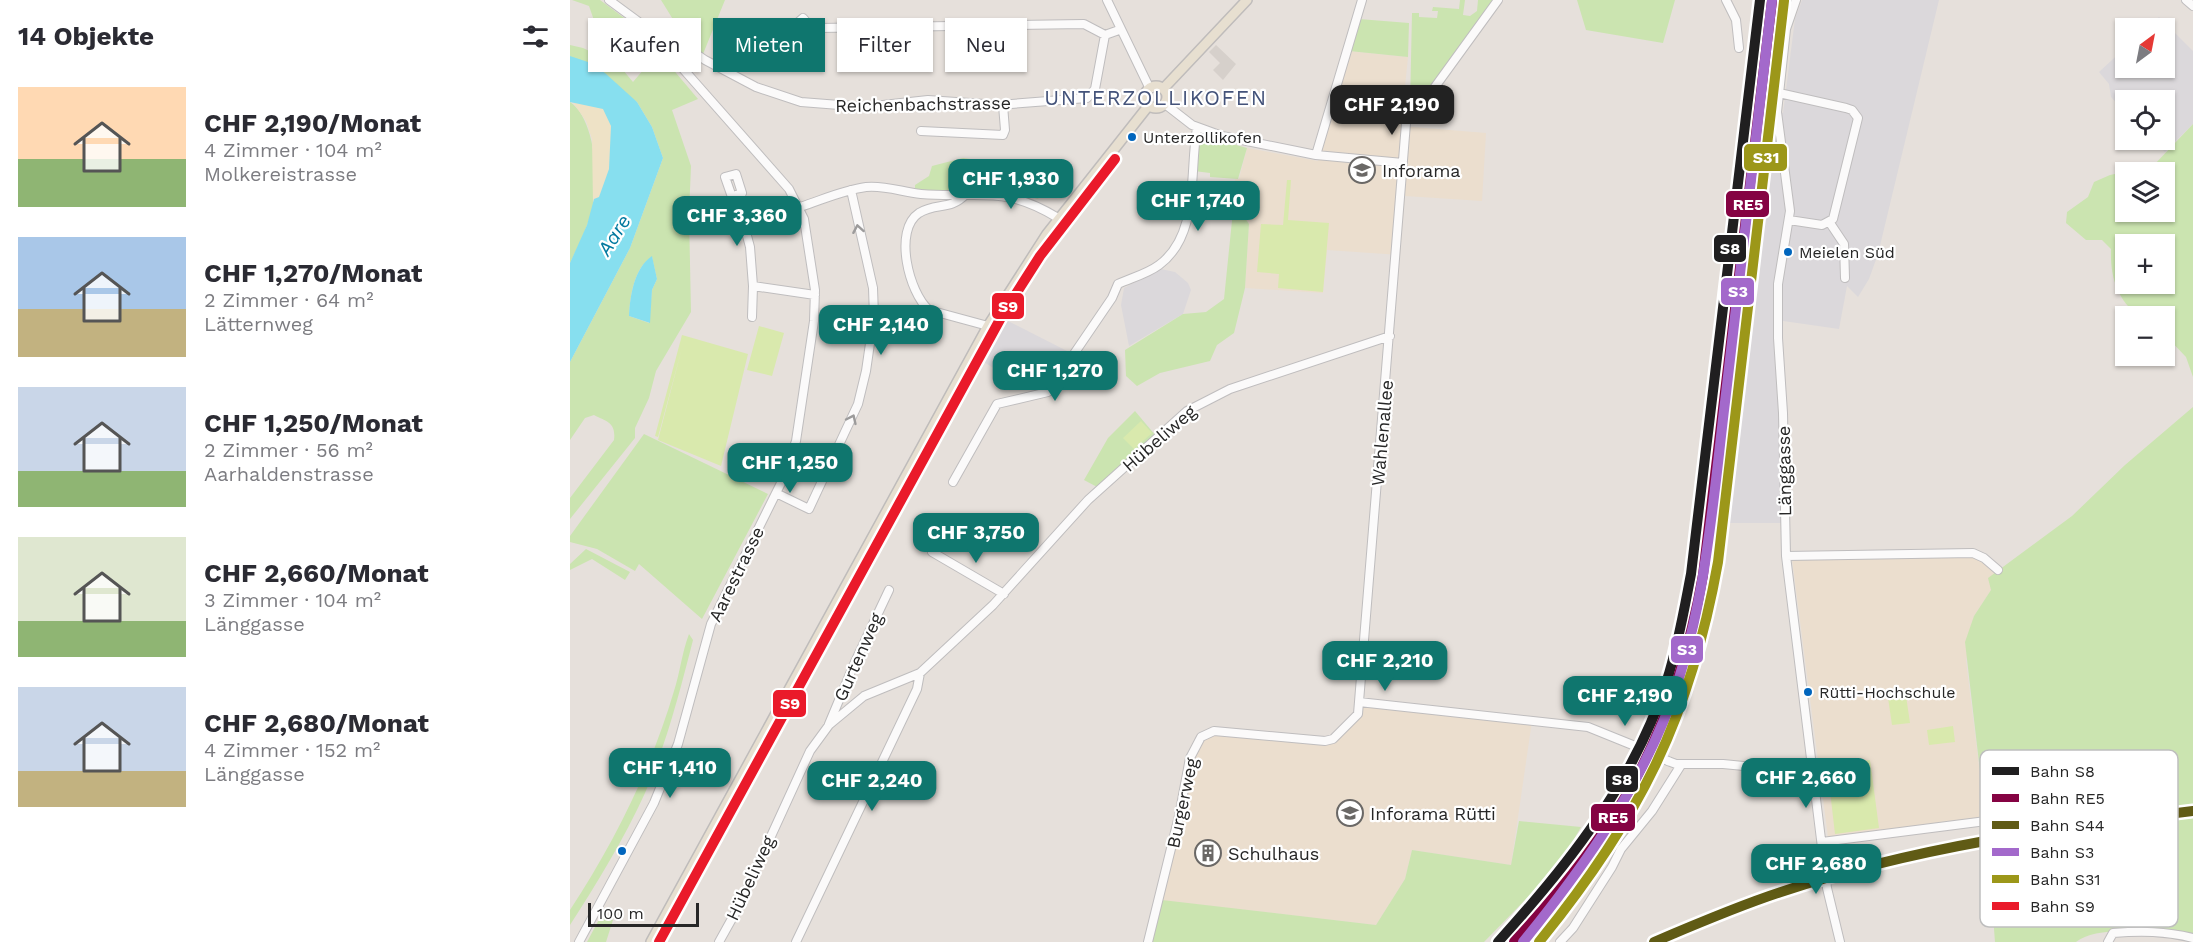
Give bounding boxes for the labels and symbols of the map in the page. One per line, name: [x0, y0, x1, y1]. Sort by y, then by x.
north arrow: [2115, 18, 2175, 78]
district label: UNTERZOLLIKOFEN: [1044, 85, 1268, 110]
pin: CHF 2,190: [1323, 85, 1461, 136]
street label: Reichenbachstrasse: [835, 92, 1011, 116]
place label: Unterzollikofen: [1143, 128, 1262, 147]
marker: Unterzollikofen: [1126, 131, 1138, 143]
line badge: S31: [1743, 143, 1788, 172]
text: S31: [1753, 148, 1779, 167]
school or university icon: Inforama: [1347, 155, 1377, 185]
pin: CHF 1,930: [942, 159, 1080, 210]
place label: Inforama: [1382, 160, 1461, 181]
pin: CHF 1,740: [1129, 181, 1267, 232]
line badge: RE5: [1725, 190, 1770, 218]
text: RE5: [1733, 195, 1763, 214]
pin: CHF 3,360: [668, 196, 806, 247]
water label: Aare: [592, 210, 636, 261]
one-way arrow: [853, 224, 865, 233]
line badge: S8: [1713, 234, 1747, 263]
text: S8: [1720, 239, 1740, 258]
place label: Meielen Süd: [1799, 243, 1895, 262]
marker: Meielen Süd: [1782, 246, 1794, 258]
line badge: S3: [1720, 277, 1755, 306]
text: S3: [1728, 282, 1748, 301]
line badge: S9: [991, 292, 1025, 320]
text: S9: [998, 297, 1018, 316]
pin: CHF 2,140: [812, 305, 950, 356]
pin: CHF 1,270: [986, 351, 1124, 402]
street label: Wahlenallee: [1367, 379, 1397, 487]
street label: Hübeliweg: [1118, 400, 1200, 476]
one-way arrow: [845, 414, 857, 425]
street label: Länggasse: [1773, 425, 1795, 517]
pin: CHF 1,250: [721, 443, 859, 494]
pin: CHF 3,750: [907, 513, 1045, 564]
street label: Aarestrasse: [704, 523, 768, 625]
street label: Gurtenweg: [829, 609, 887, 704]
line badge: S3: [1670, 635, 1704, 664]
text: S3: [1677, 640, 1697, 659]
pin: CHF 2,210: [1316, 641, 1454, 692]
pin: CHF 2,190: [1556, 676, 1694, 727]
place label: Rütti-Hochschule: [1819, 683, 1956, 702]
marker: Rütti-Hochschule: [1802, 686, 1814, 698]
line badge: S9: [772, 689, 807, 718]
text: S9: [780, 694, 800, 713]
pin: CHF 1,410: [601, 748, 739, 799]
legend: [1980, 750, 2178, 927]
street label: Burgerweg: [1162, 756, 1202, 850]
pin: CHF 2,660: [1737, 758, 1875, 809]
pin: CHF 2,240: [803, 761, 941, 812]
text: Bahn S8: [2030, 762, 2095, 781]
line badge: S8: [1605, 765, 1639, 793]
text: S8: [1612, 770, 1632, 789]
text: Bahn RE5: [2030, 789, 2105, 808]
school or university icon: Inforama Rütti: [1335, 798, 1365, 828]
place label: Inforama Rütti: [1370, 803, 1496, 824]
line badge: RE5: [1590, 803, 1636, 832]
text: RE5: [1598, 808, 1628, 827]
text: Bahn S44: [2030, 816, 2105, 835]
street label: Hübeliweg: [721, 832, 779, 924]
building icon: Schulhaus: [1193, 838, 1223, 868]
place label: Schulhaus: [1228, 843, 1319, 864]
text: Bahn S3: [2030, 843, 2094, 862]
pin: CHF 2,680: [1747, 844, 1885, 895]
unlabelled marker: [616, 845, 628, 857]
text: Bahn S31: [2030, 870, 2101, 889]
text: Bahn S9: [2030, 897, 2095, 916]
scale bar: [588, 900, 699, 928]

